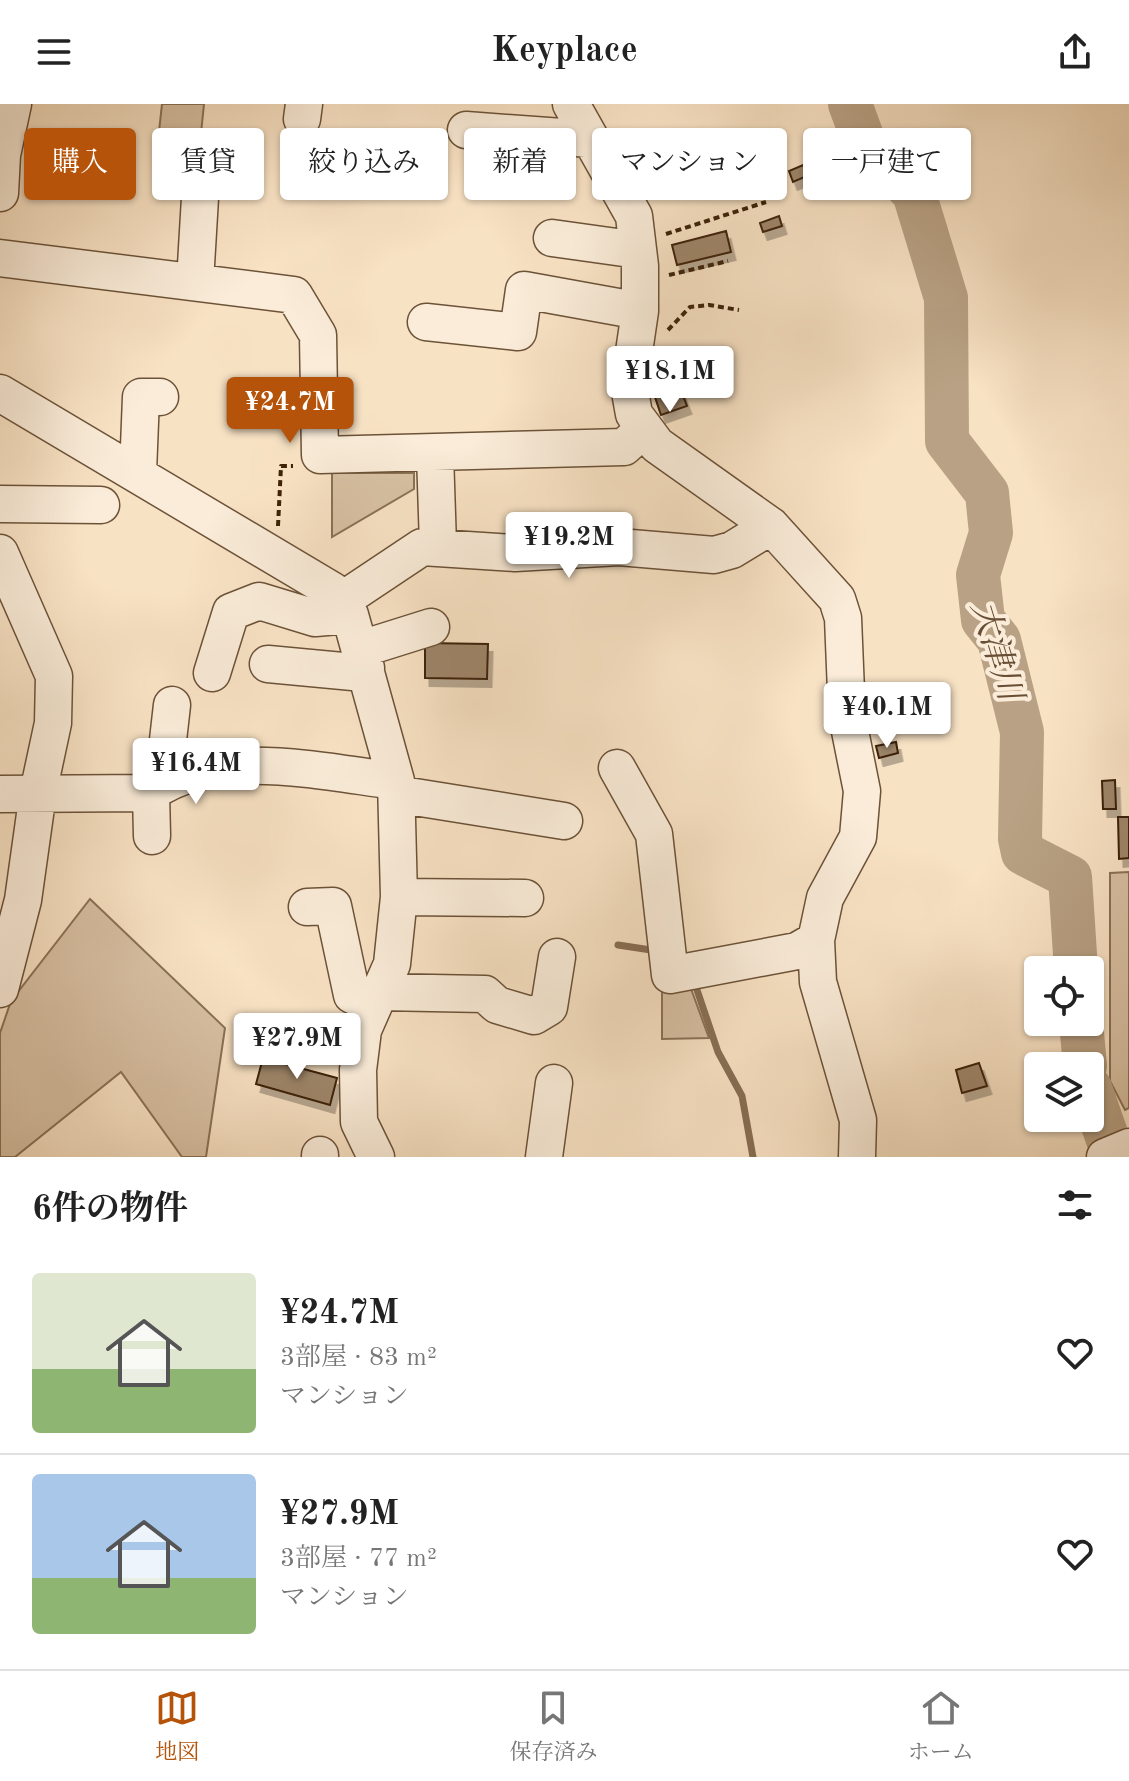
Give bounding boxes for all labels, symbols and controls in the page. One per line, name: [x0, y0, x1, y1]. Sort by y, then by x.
icon: menu: [32, 30, 76, 74]
icon: share: [1053, 30, 1097, 74]
text: Keyplace: [491, 34, 638, 70]
chip: 購入: [24, 128, 136, 200]
chip: 賃貸: [152, 128, 264, 200]
chip: 絞り込み: [280, 128, 448, 200]
chip: 新着: [464, 128, 576, 200]
chip: マンション: [592, 128, 787, 200]
chip: 一戸建て: [803, 128, 971, 200]
pin: ¥18.1M: [605, 346, 735, 414]
text: ¥18.1M: [625, 359, 715, 385]
pin: ¥24.7M: [225, 377, 355, 445]
text: ¥24.7M: [245, 390, 335, 416]
pin: ¥19.2M: [504, 512, 634, 580]
text: ¥19.2M: [524, 525, 614, 551]
water label: 大津川: [964, 596, 1030, 708]
pin: ¥40.1M: [822, 682, 952, 750]
text: ¥40.1M: [842, 695, 932, 721]
pin: ¥16.4M: [131, 738, 261, 806]
text: ¥16.4M: [151, 751, 241, 777]
map controls: [1024, 956, 1104, 1132]
button: locate: [1024, 956, 1104, 1036]
pin: ¥27.9M: [232, 1013, 362, 1081]
text: ¥27.9M: [252, 1026, 342, 1052]
button: layers: [1024, 1052, 1104, 1132]
icon: filters: [1053, 1183, 1097, 1227]
text: 6件の物件: [32, 1193, 188, 1227]
text: ¥24.7M: [280, 1297, 399, 1331]
icon: home: [96, 1305, 192, 1401]
icon: heart: [1053, 1331, 1097, 1375]
text: 3部屋 · 83 m²: [280, 1345, 437, 1371]
text: マンション: [280, 1384, 409, 1410]
text: ¥27.9M: [280, 1498, 399, 1532]
icon: home: [96, 1506, 192, 1602]
icon: heart: [1053, 1532, 1097, 1576]
text: 3部屋 · 77 m²: [280, 1546, 437, 1572]
text: マンション: [280, 1585, 409, 1611]
tab: 地図: [155, 1686, 199, 1767]
tab: 保存済み: [509, 1686, 598, 1767]
tab: ホーム: [908, 1686, 974, 1767]

